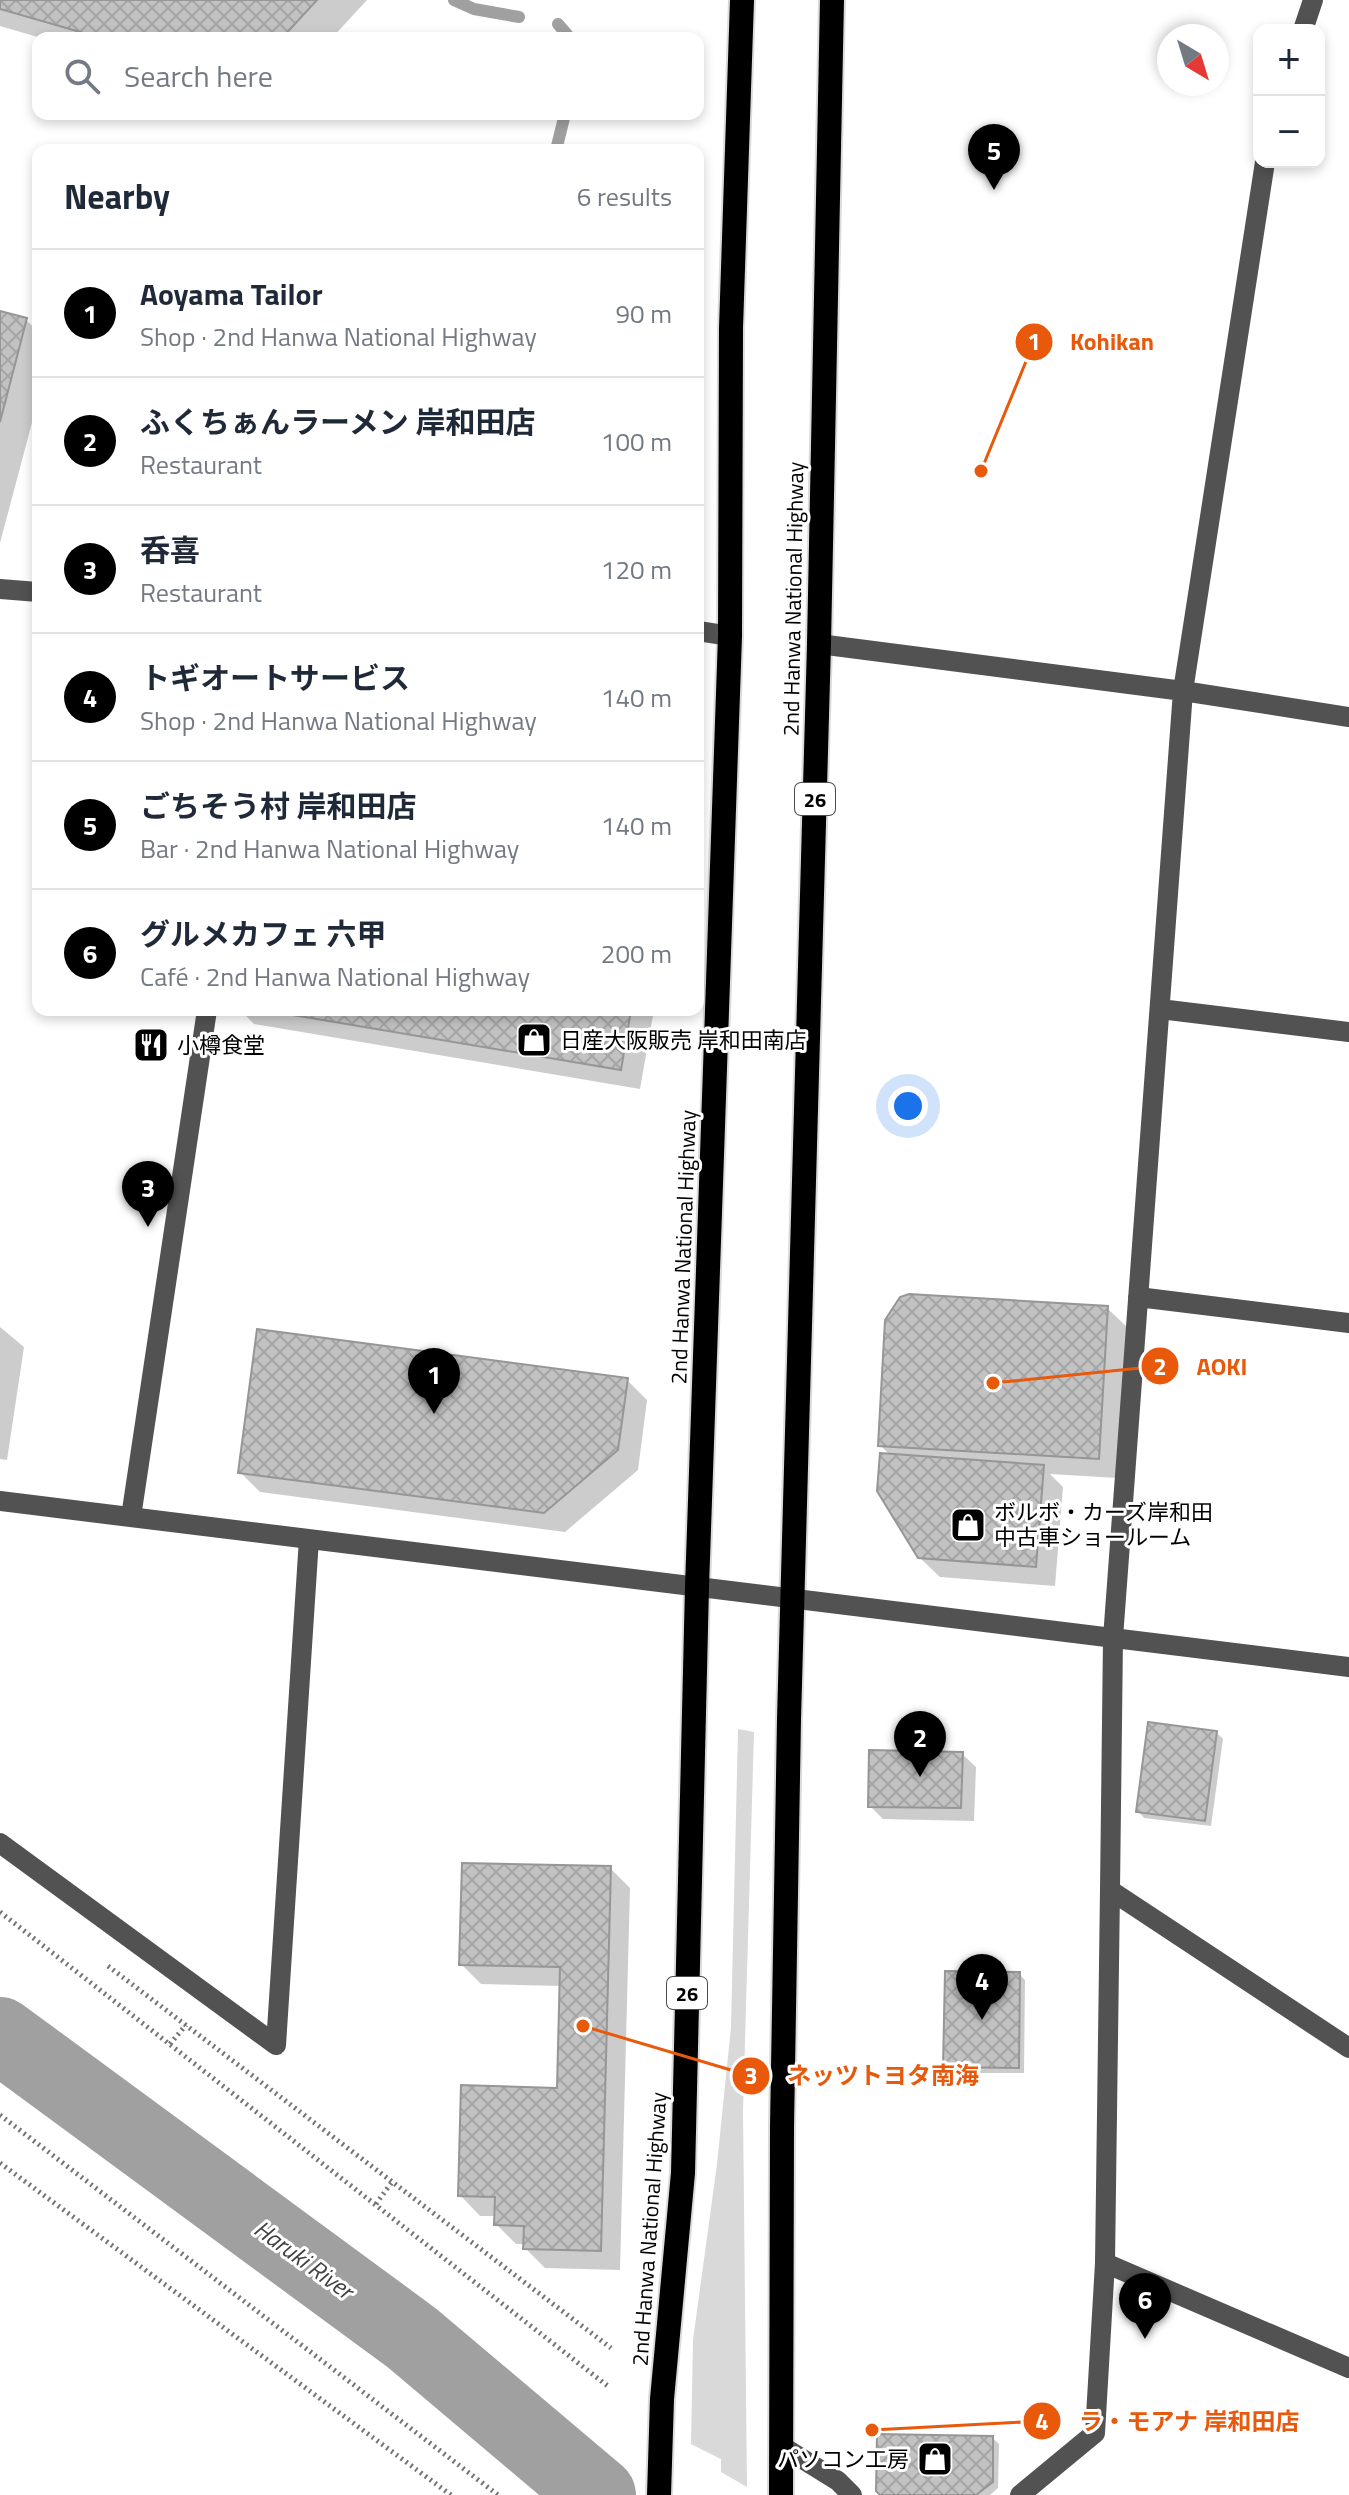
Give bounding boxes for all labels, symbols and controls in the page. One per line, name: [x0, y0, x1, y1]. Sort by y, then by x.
north arrow: [1157, 24, 1229, 96]
map controls: [1253, 24, 1325, 168]
button: +: [1253, 24, 1325, 96]
search box: [32, 32, 704, 120]
text: Search here: [124, 53, 273, 99]
icon: search: [60, 54, 104, 98]
button: −: [1253, 96, 1325, 168]
pin: 5: [968, 124, 1020, 190]
text: Nearby: [64, 170, 170, 222]
text: 6 results: [577, 177, 672, 216]
text: Aoyama Tailor: [140, 271, 323, 317]
text: 1: [83, 294, 97, 333]
text: 90 m: [615, 294, 672, 333]
text: Shop · 2nd Hanwa National Highway: [140, 317, 537, 356]
callout: Kohikan: [1014, 318, 1170, 366]
text: 1: [1027, 323, 1041, 359]
text: Kohikan: [1070, 323, 1154, 359]
text: ふくちぁんラーメン 岸和田店: [140, 399, 535, 445]
text: 2: [83, 422, 97, 461]
text: 100 m: [601, 422, 672, 461]
text: Restaurant: [140, 445, 262, 484]
street label: 2nd Hanwa National Highway: [774, 461, 812, 736]
text: 呑喜: [140, 527, 200, 573]
text: 3: [83, 550, 97, 589]
text: 120 m: [601, 550, 672, 589]
text: Restaurant: [140, 573, 262, 612]
text: トギオートサービス: [140, 655, 410, 701]
text: 4: [83, 678, 97, 717]
text: 140 m: [601, 678, 672, 717]
text: Shop · 2nd Hanwa National Highway: [140, 701, 537, 740]
text: ごちそう村 岸和田店: [140, 783, 417, 829]
road number: 26: [795, 783, 835, 815]
text: 5: [83, 806, 97, 845]
text: 140 m: [601, 806, 672, 845]
text: Bar · 2nd Hanwa National Highway: [140, 829, 519, 868]
text: グルメカフェ 六甲: [140, 911, 387, 957]
text: 6: [83, 934, 97, 973]
text: 200 m: [601, 934, 672, 973]
text: Café · 2nd Hanwa National Highway: [140, 957, 530, 996]
shop icon: 日産大阪販売 岸和田南店: [515, 1021, 553, 1059]
place label: 日産大阪販売 岸和田南店: [560, 1023, 807, 1057]
restaurant icon: 小樽食堂: [132, 1026, 170, 1064]
place label: 小樽食堂: [177, 1028, 265, 1062]
your location: [888, 1086, 928, 1126]
street label: 2nd Hanwa National Highway: [661, 1109, 705, 1385]
pin: 3: [122, 1161, 174, 1227]
callout: AOKI: [1140, 1342, 1263, 1390]
pin: 1: [408, 1348, 460, 1414]
text: 2: [1153, 1348, 1167, 1384]
text: AOKI: [1197, 1348, 1247, 1384]
place label: ボルボ・カーズ岸和田 中古車ショールーム: [994, 1495, 1213, 1554]
shop icon: ボルボ・カーズ岸和田 中古車ショールーム: [949, 1506, 987, 1544]
pin: 2: [894, 1711, 946, 1777]
pin: 4: [956, 1954, 1008, 2020]
road number: 26: [667, 1977, 707, 2009]
callout: ネッツトヨタ南海: [731, 2052, 995, 2100]
text: 3: [744, 2057, 758, 2093]
text: ネッツトヨタ南海: [787, 2057, 979, 2093]
street label: 2nd Hanwa National Highway: [622, 2091, 676, 2367]
water label: Haruki River: [247, 2211, 364, 2309]
pin: 6: [1119, 2273, 1171, 2339]
callout: ラ・モアナ 岸和田店: [1022, 2397, 1315, 2445]
text: 4: [1035, 2403, 1049, 2439]
text: ラ・モアナ 岸和田店: [1079, 2403, 1299, 2439]
shop icon: パソコン工房: [916, 2440, 954, 2478]
place label: パソコン工房: [777, 2442, 909, 2476]

